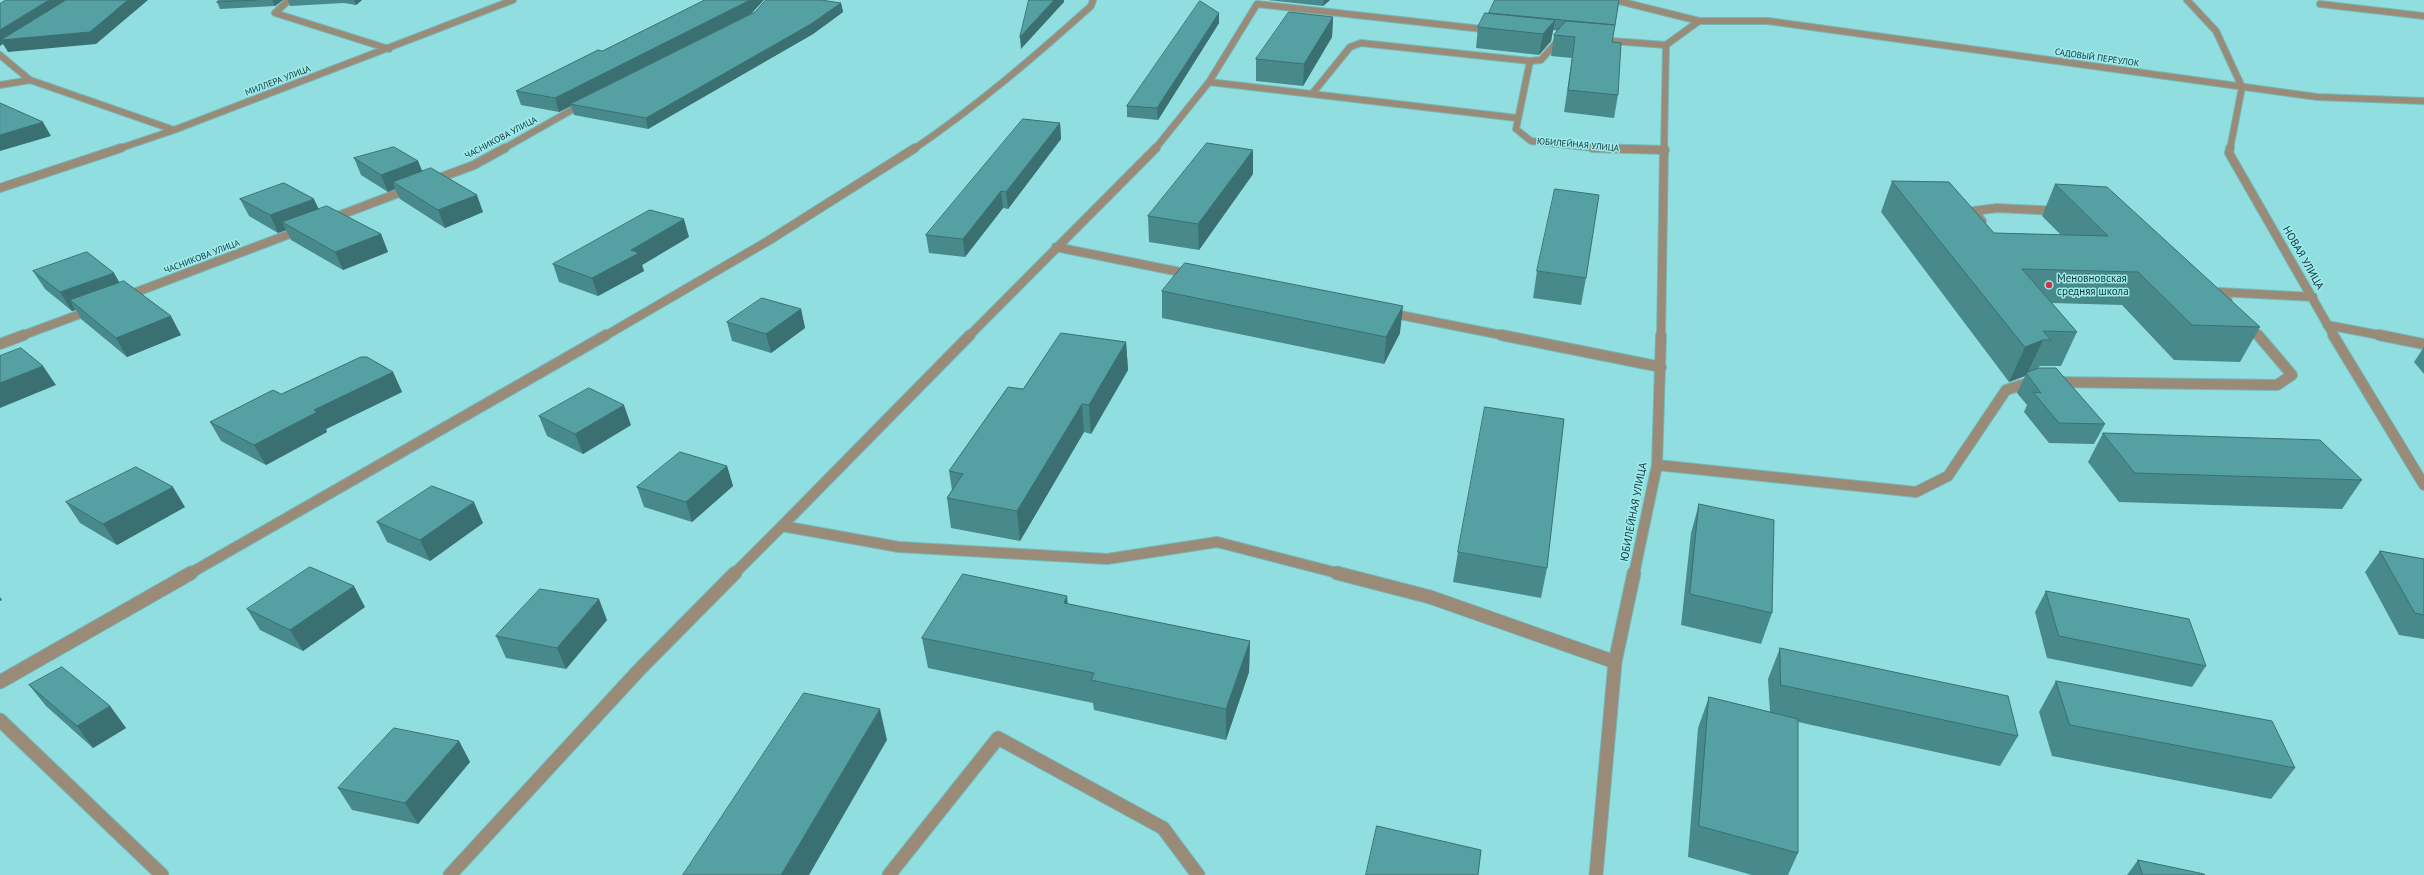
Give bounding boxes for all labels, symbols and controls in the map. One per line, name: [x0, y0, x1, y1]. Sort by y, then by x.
street label: САДОВЫЙ ПЕРЕУЛОК: [2054, 47, 2140, 69]
street label: МИЛЛЕРА УЛИЦА: [244, 64, 312, 98]
street label: ЧАСНИКОВА УЛИЦА: [463, 114, 539, 162]
street label: ЮБИЛЕЙНАЯ УЛИЦА: [1536, 136, 1620, 154]
street label: НОВАЯ УЛИЦА: [2280, 224, 2326, 292]
street label: ЧАСНИКОВА УЛИЦА: [163, 238, 241, 276]
place label: Меновновская средняя школа: [2057, 272, 2129, 298]
marker: Меновновская средняя школа: [2044, 280, 2054, 290]
street label: ЮБИЛЕЙНАЯ УЛИЦА: [1618, 461, 1650, 563]

